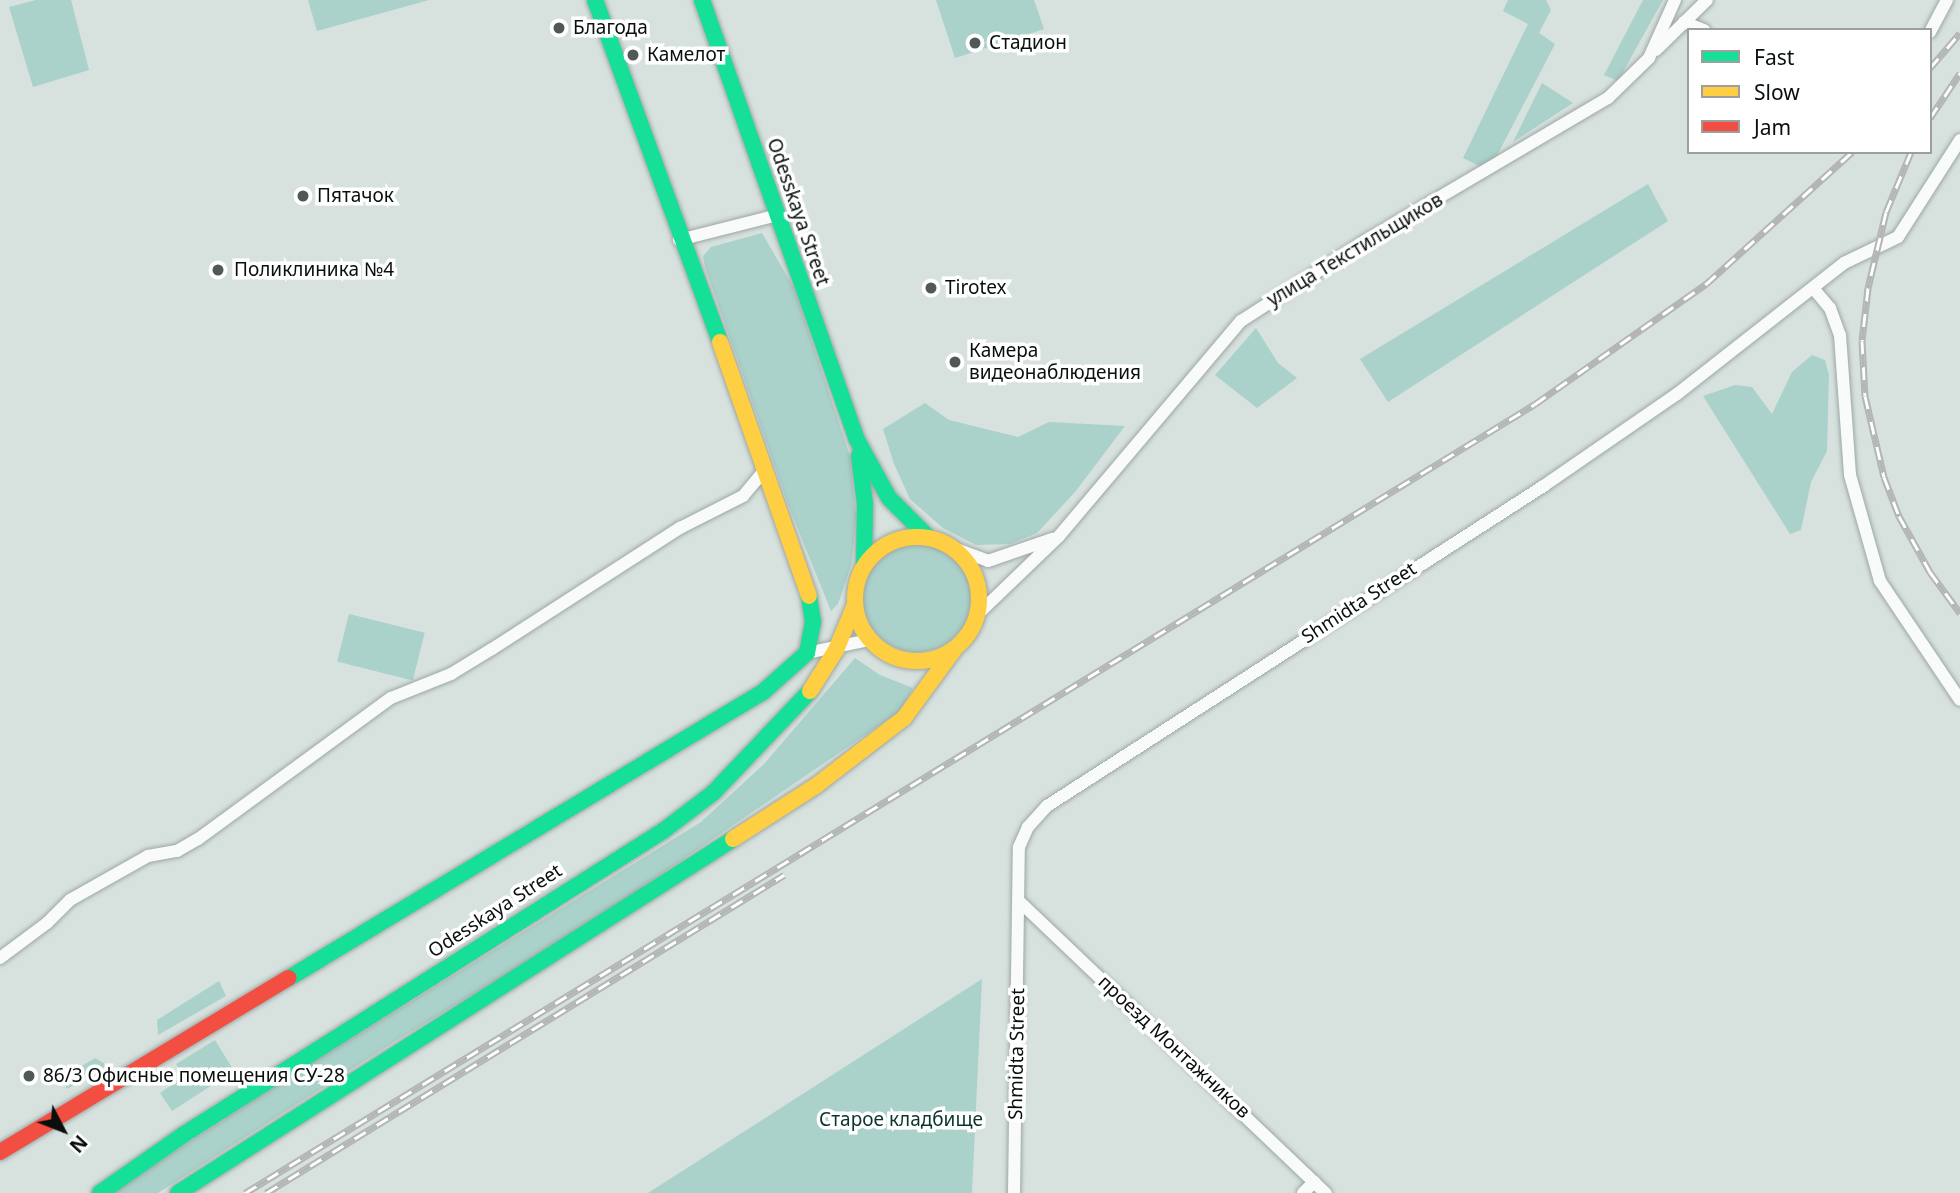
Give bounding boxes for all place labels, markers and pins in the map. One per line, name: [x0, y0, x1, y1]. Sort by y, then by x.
place label: Благода: [573, 17, 648, 39]
marker: Благода: [551, 20, 567, 36]
place label: Стадион: [989, 32, 1067, 54]
marker: Стадион: [967, 35, 983, 51]
place label: Камелот: [647, 44, 725, 66]
marker: Камелот: [625, 47, 641, 63]
place label: Пятачок: [317, 185, 394, 207]
marker: Пятачок: [295, 188, 311, 204]
place label: Поликлиника №4: [234, 259, 394, 281]
marker: Поликлиника №4: [208, 260, 228, 280]
place label: Tirotex: [945, 277, 1007, 299]
marker: Tirotex: [923, 280, 939, 296]
place label: Камера видеонаблюдения: [969, 340, 1141, 384]
marker: Камера видеонаблюдения: [947, 354, 963, 370]
place label: 86/3 Офисные помещения СУ-28: [43, 1065, 345, 1087]
marker: 86/3 Офисные помещения СУ-28: [21, 1068, 37, 1084]

